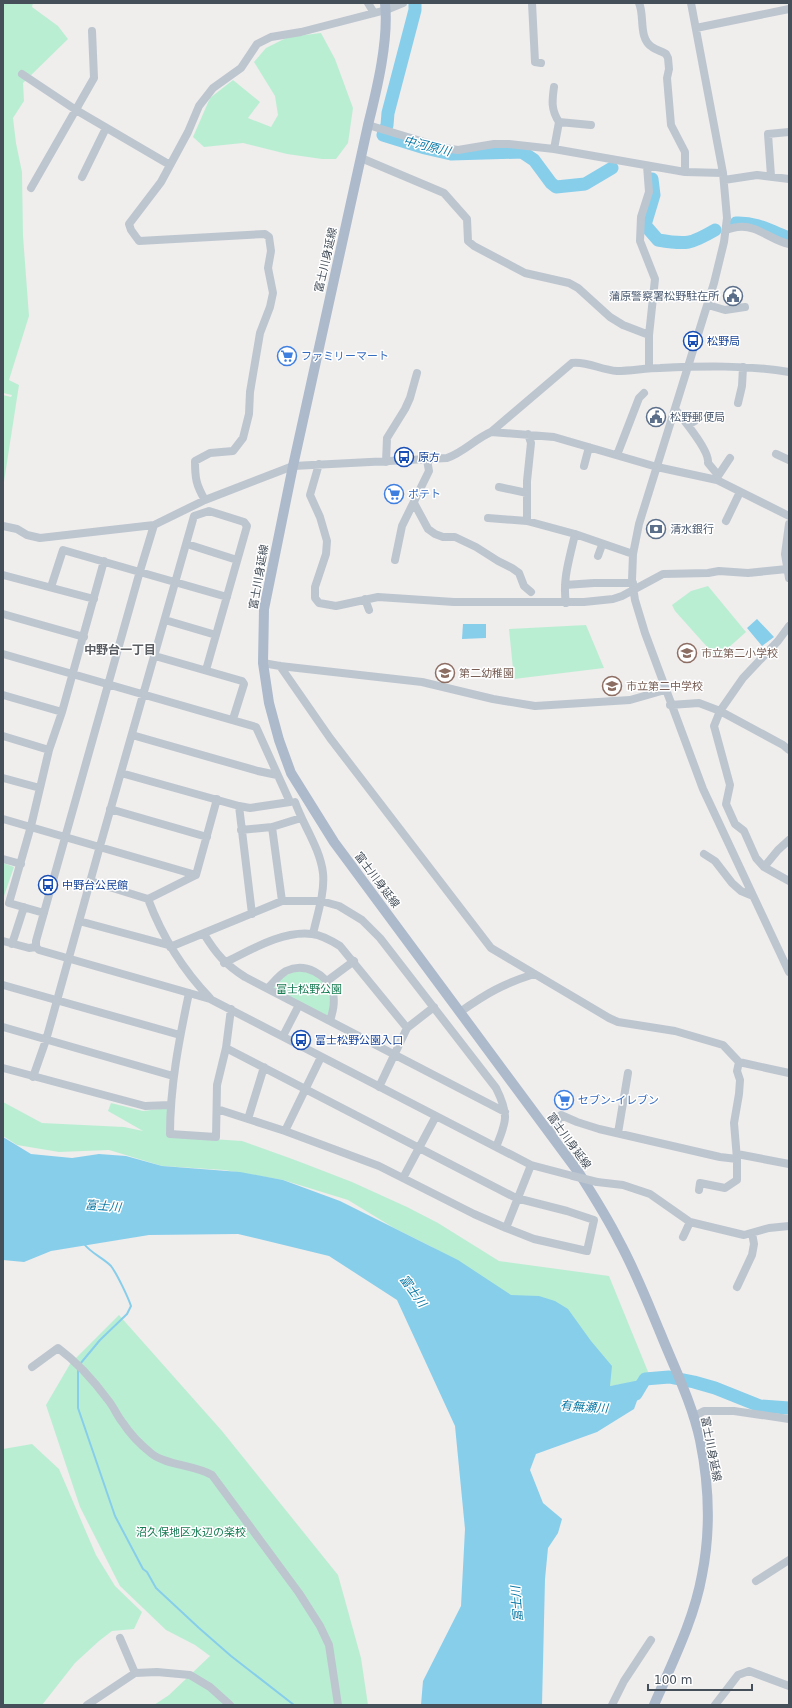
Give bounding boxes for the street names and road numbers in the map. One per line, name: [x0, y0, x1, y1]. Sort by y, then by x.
street label: 富士川身延線: [312, 226, 340, 294]
street label: 富士川身延線: [247, 543, 271, 611]
street label: 富士川身延線: [352, 850, 402, 910]
street label: 富士川身延線: [544, 1110, 594, 1172]
street label: 富士川身延線: [698, 1415, 724, 1483]

